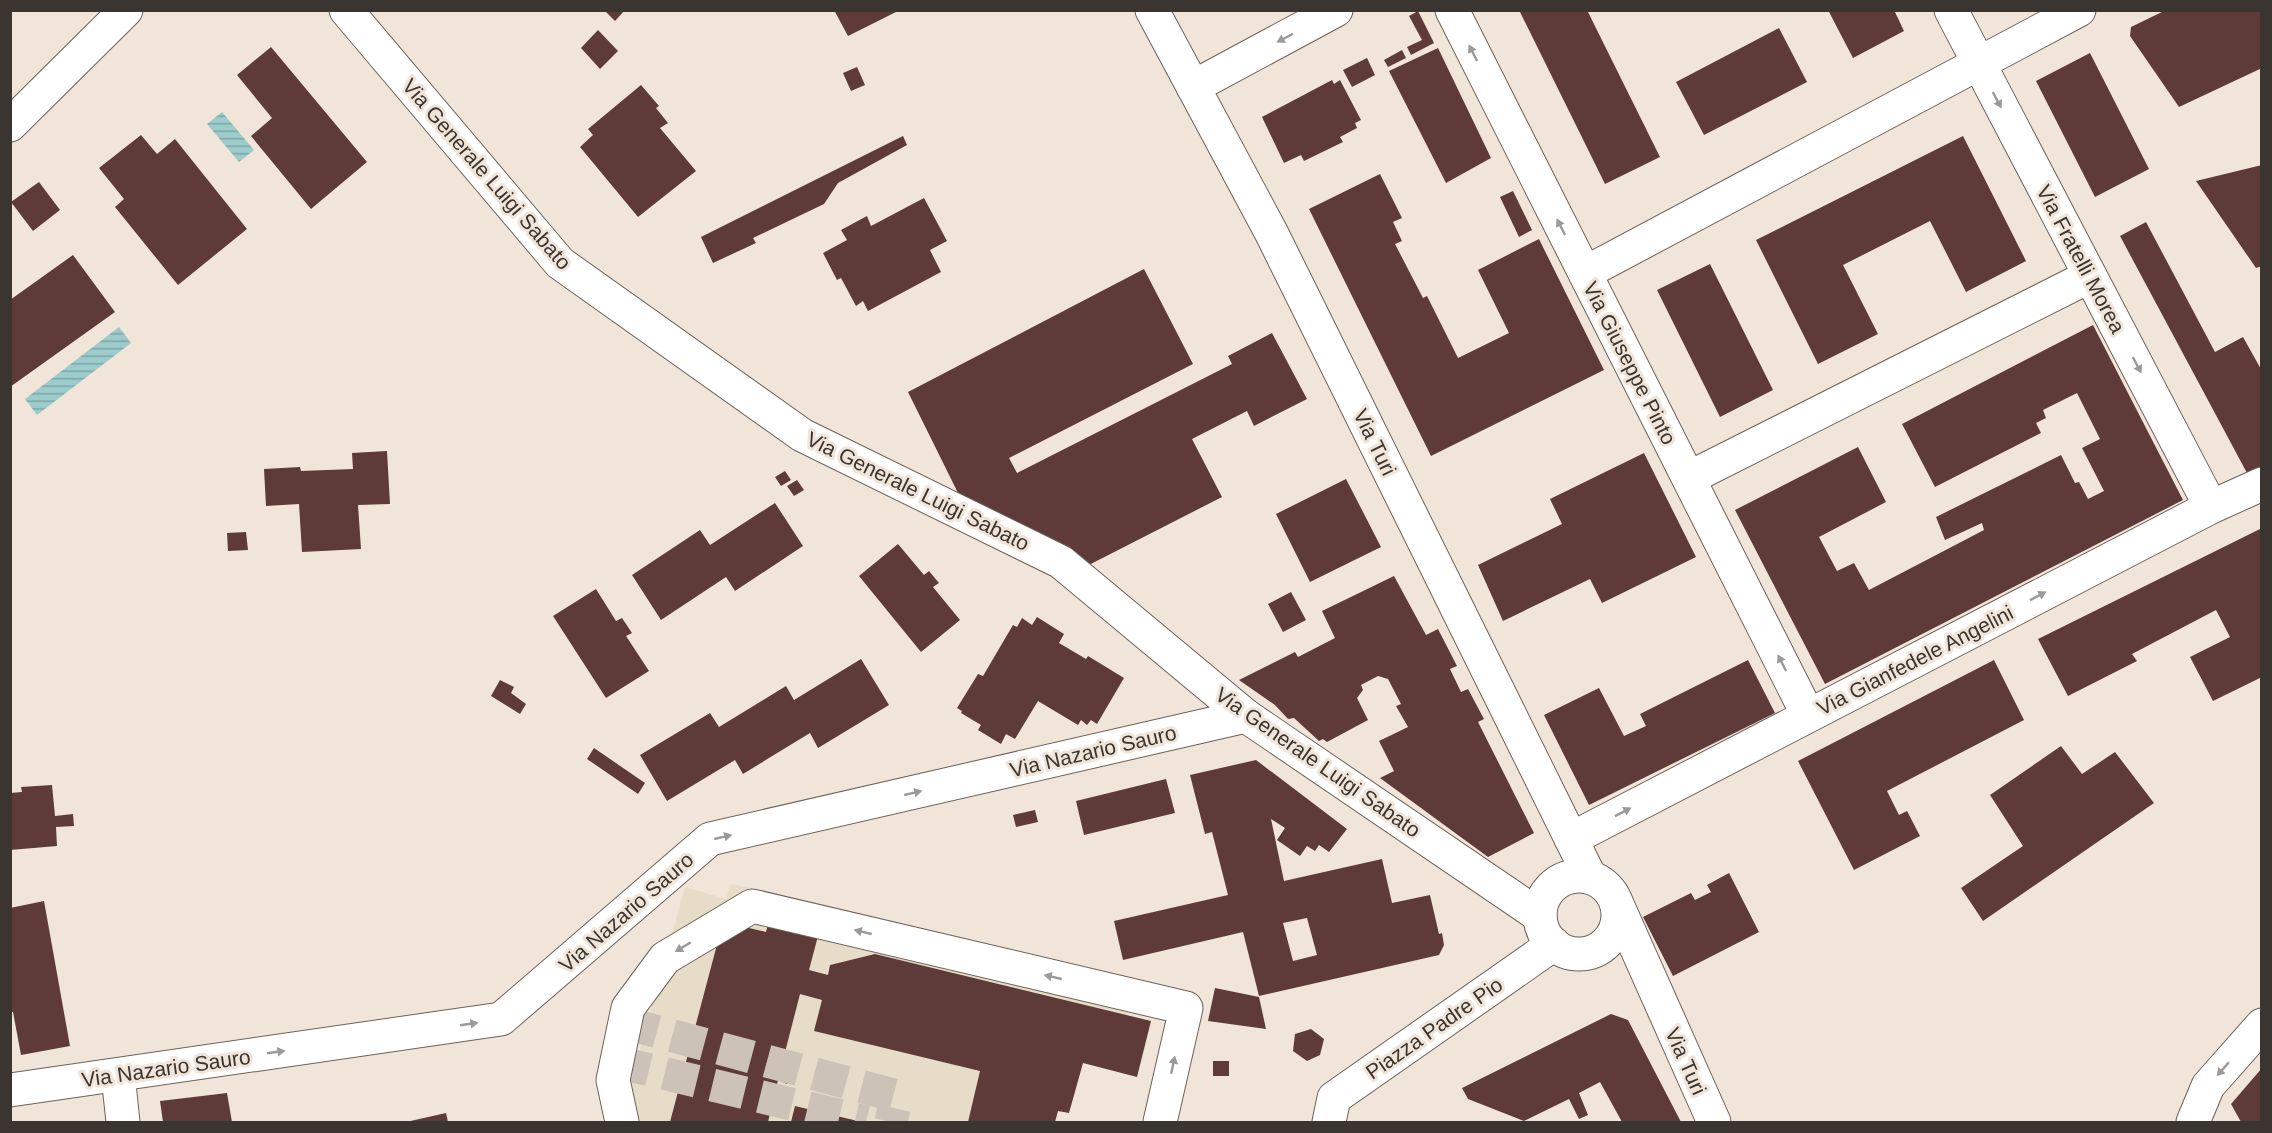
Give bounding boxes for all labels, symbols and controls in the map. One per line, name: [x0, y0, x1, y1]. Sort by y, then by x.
one-way arrow: [1276, 33, 1293, 43]
one-way arrow: [1469, 44, 1478, 61]
street label: Via Generale Luigi Sabato: [398, 74, 576, 274]
one-way arrow: [1992, 92, 2002, 109]
street label: Via Fratelli Morea: [2032, 181, 2130, 337]
one-way arrow: [1557, 218, 1566, 235]
street label: Via Giuseppe Pinto: [1579, 278, 1681, 448]
one-way arrow: [2132, 357, 2142, 374]
street label: Via Turi: [1349, 405, 1401, 479]
street label: Via Generale Luigi Sabato: [803, 427, 1033, 555]
one-way arrow: [2030, 591, 2047, 601]
street label: Via Gianfedele Angelini: [1813, 601, 2017, 719]
one-way arrow: [1777, 654, 1787, 671]
street label: Via Generale Luigi Sabato: [1211, 682, 1425, 842]
street label: Via Nazario Sauro: [1008, 721, 1178, 781]
one-way arrow: [903, 787, 922, 797]
one-way arrow: [1614, 807, 1631, 817]
one-way arrow: [713, 831, 732, 841]
street label: Via Nazario Sauro: [554, 848, 698, 976]
one-way arrow: [854, 927, 873, 937]
one-way arrow: [674, 942, 691, 952]
one-way arrow: [1044, 971, 1062, 981]
street label: Piazza Padre Pio: [1361, 972, 1507, 1084]
one-way arrow: [460, 1020, 479, 1029]
street label: Via Turi: [1661, 1024, 1711, 1098]
street label: Via Nazario Sauro: [80, 1045, 252, 1091]
one-way arrow: [267, 1047, 286, 1056]
one-way arrow: [1169, 1056, 1178, 1075]
one-way arrow: [2217, 1061, 2230, 1076]

